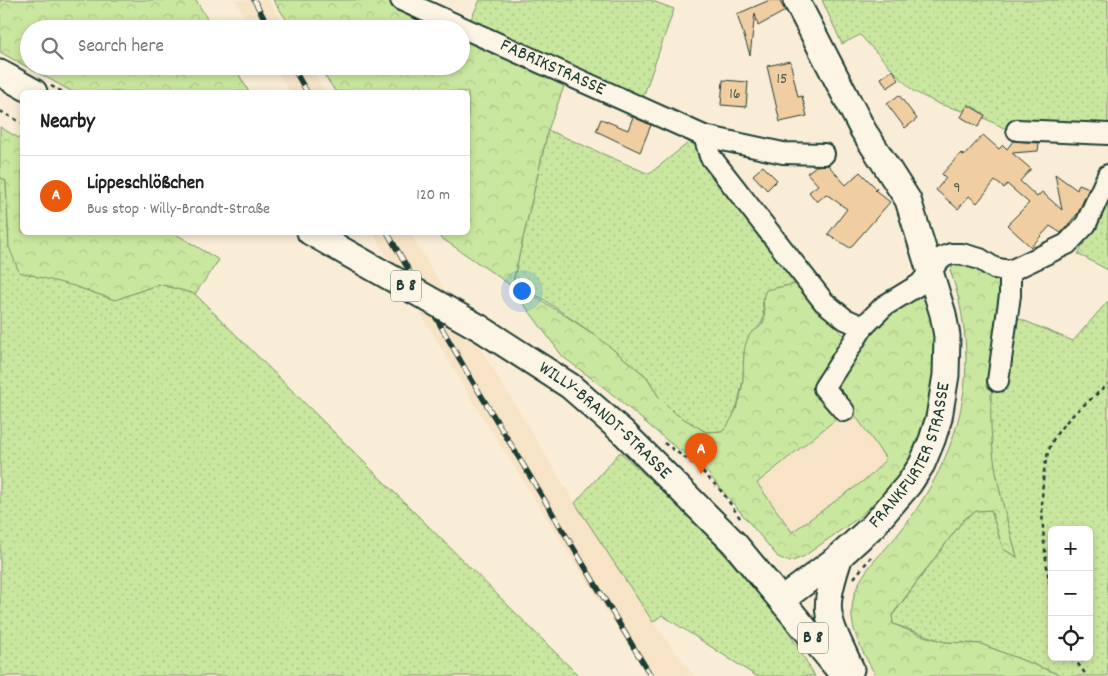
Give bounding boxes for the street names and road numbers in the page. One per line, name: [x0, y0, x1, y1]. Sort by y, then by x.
street label: FABRIKSTRASSE: [495, 33, 610, 104]
road number: B 8: [391, 270, 421, 302]
street label: WILLY-BRANDT-STRASSE: [533, 355, 677, 486]
street label: FRANKFURTER STRASSE: [863, 380, 958, 535]
road number: B 8: [798, 622, 828, 654]

